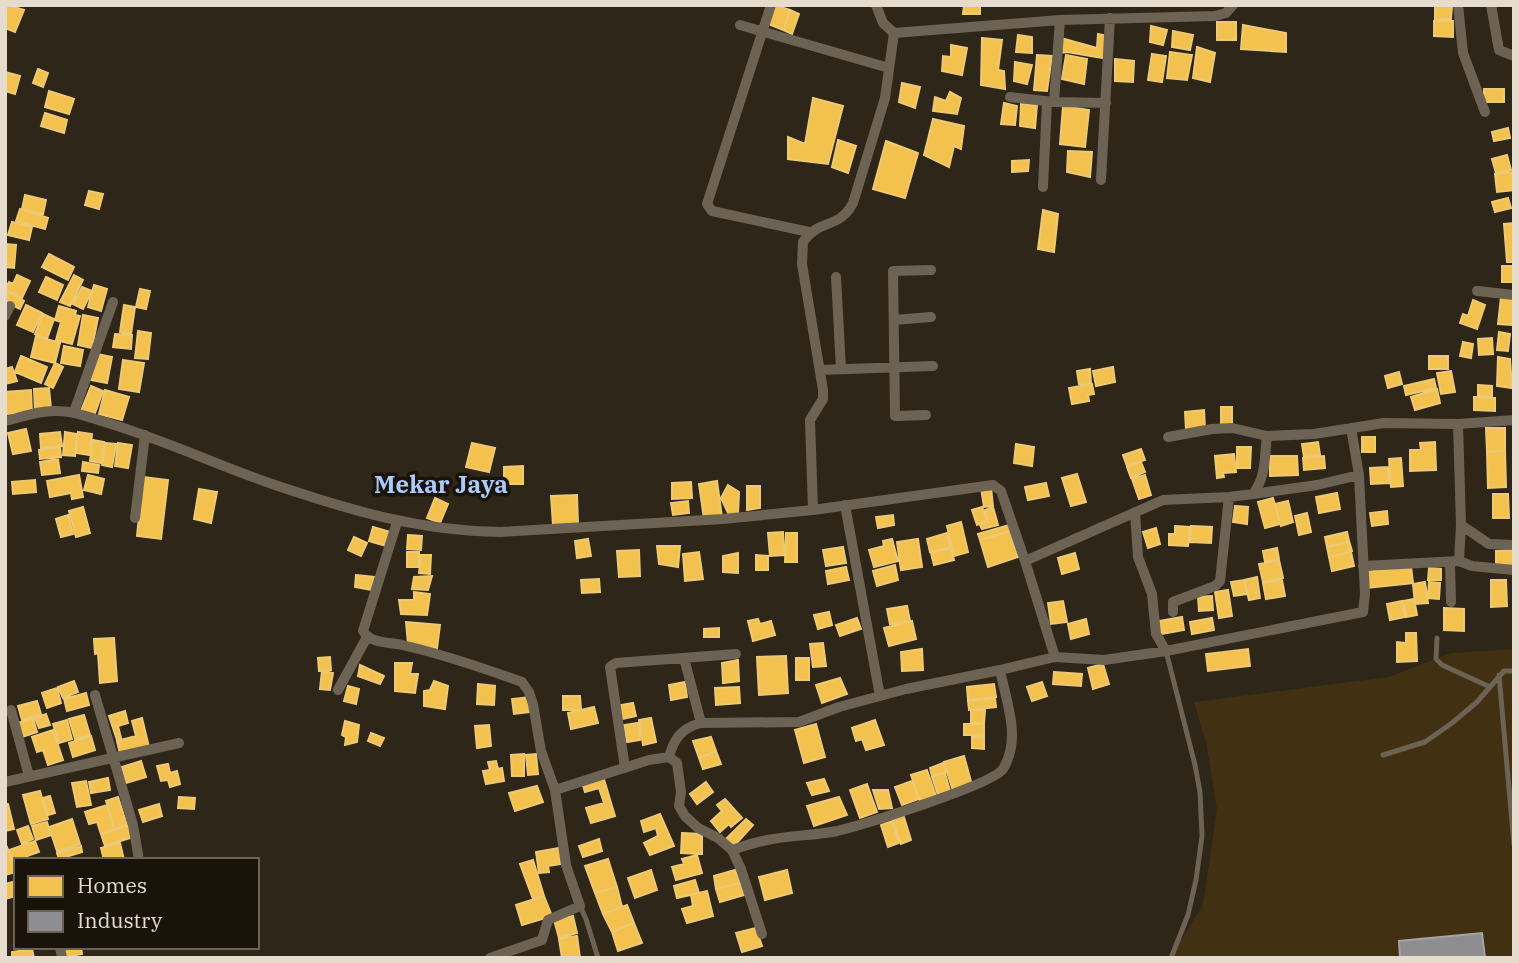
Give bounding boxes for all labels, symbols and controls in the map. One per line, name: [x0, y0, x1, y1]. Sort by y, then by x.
district label: Mekar Jaya: [374, 468, 508, 500]
legend: [14, 858, 259, 949]
text: Homes: [77, 871, 147, 899]
text: Industry: [77, 906, 163, 934]

